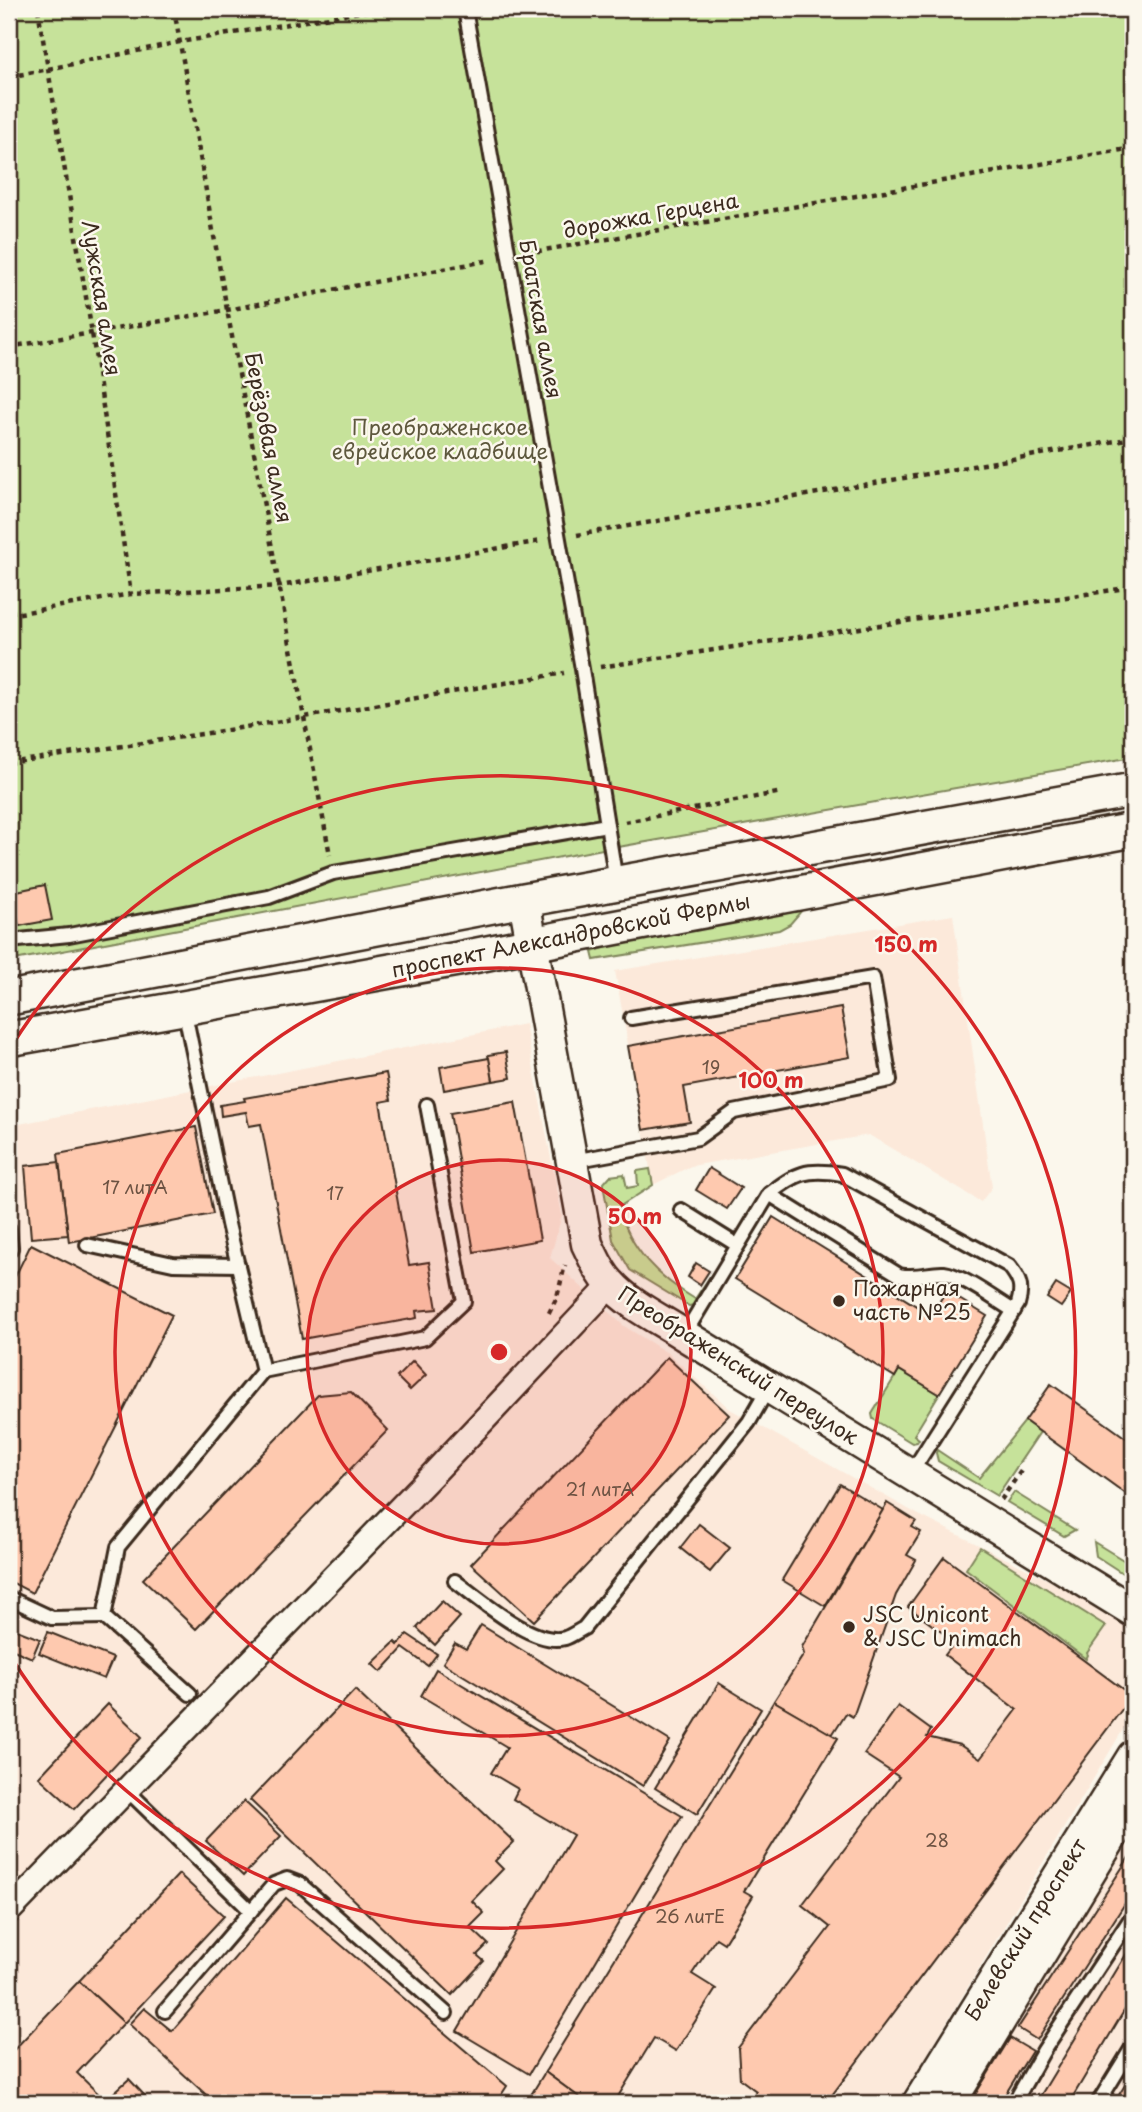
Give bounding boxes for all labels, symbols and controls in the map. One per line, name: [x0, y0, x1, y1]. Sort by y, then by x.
street label: дорожка Герцена: [561, 183, 740, 245]
street label: Лужская аллея: [75, 218, 131, 378]
street label: Братская аллея: [512, 236, 572, 401]
street label: Берёзовая аллея: [238, 350, 302, 525]
park label: Преображенское еврейское кладбище: [332, 410, 548, 466]
street label: проспект Александровской Фермы: [388, 884, 753, 985]
text: 150 m: [874, 927, 938, 959]
house number: 19: [702, 1053, 720, 1080]
text: 100 m: [738, 1063, 804, 1095]
house number: 17 литА: [102, 1173, 168, 1200]
house number: 17: [326, 1179, 344, 1206]
text: 50 m: [608, 1199, 662, 1231]
place label: Пожарная часть №25: [853, 1271, 971, 1327]
street label: Преображенский переулок: [613, 1277, 866, 1452]
marker: Пожарная часть №25: [831, 1293, 847, 1309]
centre of rings: [487, 1340, 511, 1364]
house number: 21 литА: [566, 1475, 635, 1502]
place label: JSC Unicont & JSC Unimach: [863, 1597, 1022, 1653]
marker: JSC Unicont & JSC Unimach: [841, 1619, 857, 1635]
house number: 28: [925, 1826, 949, 1853]
street label: Белевский проспект: [955, 1831, 1094, 2026]
house number: 26 литЕ: [655, 1902, 725, 1929]

